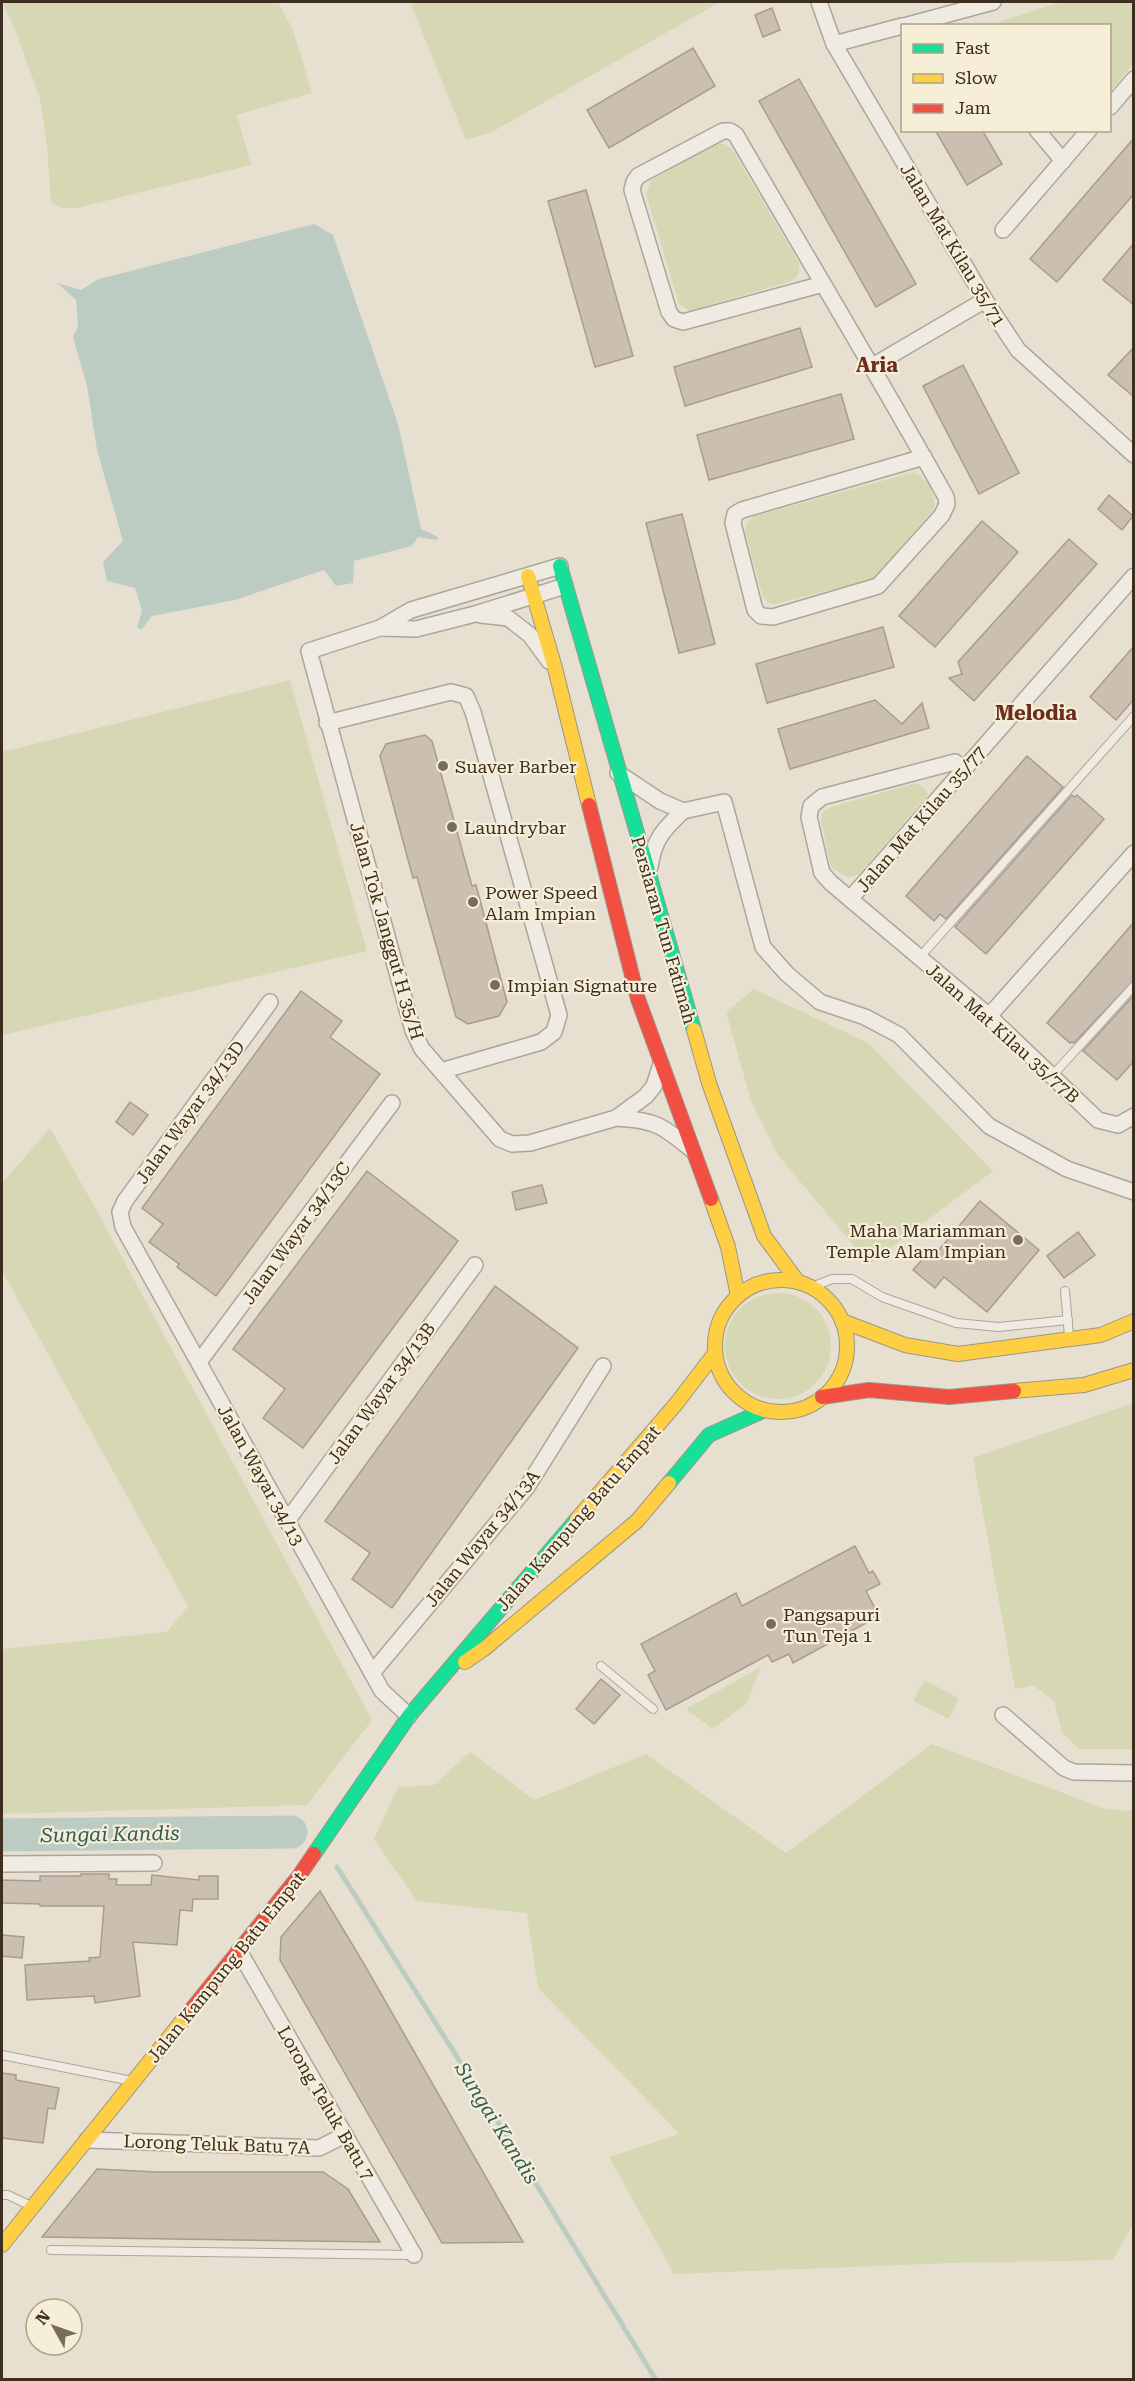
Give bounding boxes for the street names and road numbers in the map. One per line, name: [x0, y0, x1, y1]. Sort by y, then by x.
street label: Jalan Mat Kilau 35/71: [896, 160, 1010, 330]
street label: Jalan Mat Kilau 35/77: [852, 742, 990, 896]
street label: Jalan Tok Janggut H 35/H: [346, 820, 428, 1042]
street label: Persiaran Tun Fatimah: [627, 834, 701, 1027]
street label: Jalan Mat Kilau 35/77B: [922, 959, 1084, 1107]
street label: Jalan Wayar 34/13D: [131, 1036, 249, 1188]
street label: Jalan Wayar 34/13C: [237, 1158, 355, 1308]
street label: Jalan Wayar 34/13B: [323, 1318, 439, 1468]
street label: Jalan Wayar 34/13: [214, 1401, 308, 1549]
street label: Jalan Kampung Batu Empat: [492, 1421, 665, 1615]
street label: Jalan Wayar 34/13A: [420, 1465, 544, 1611]
street label: Jalan Kampung Batu Empat: [143, 1867, 310, 2067]
street label: Lorong Teluk Batu 7: [273, 2022, 379, 2184]
street label: Lorong Teluk Batu 7A: [123, 2130, 311, 2158]

